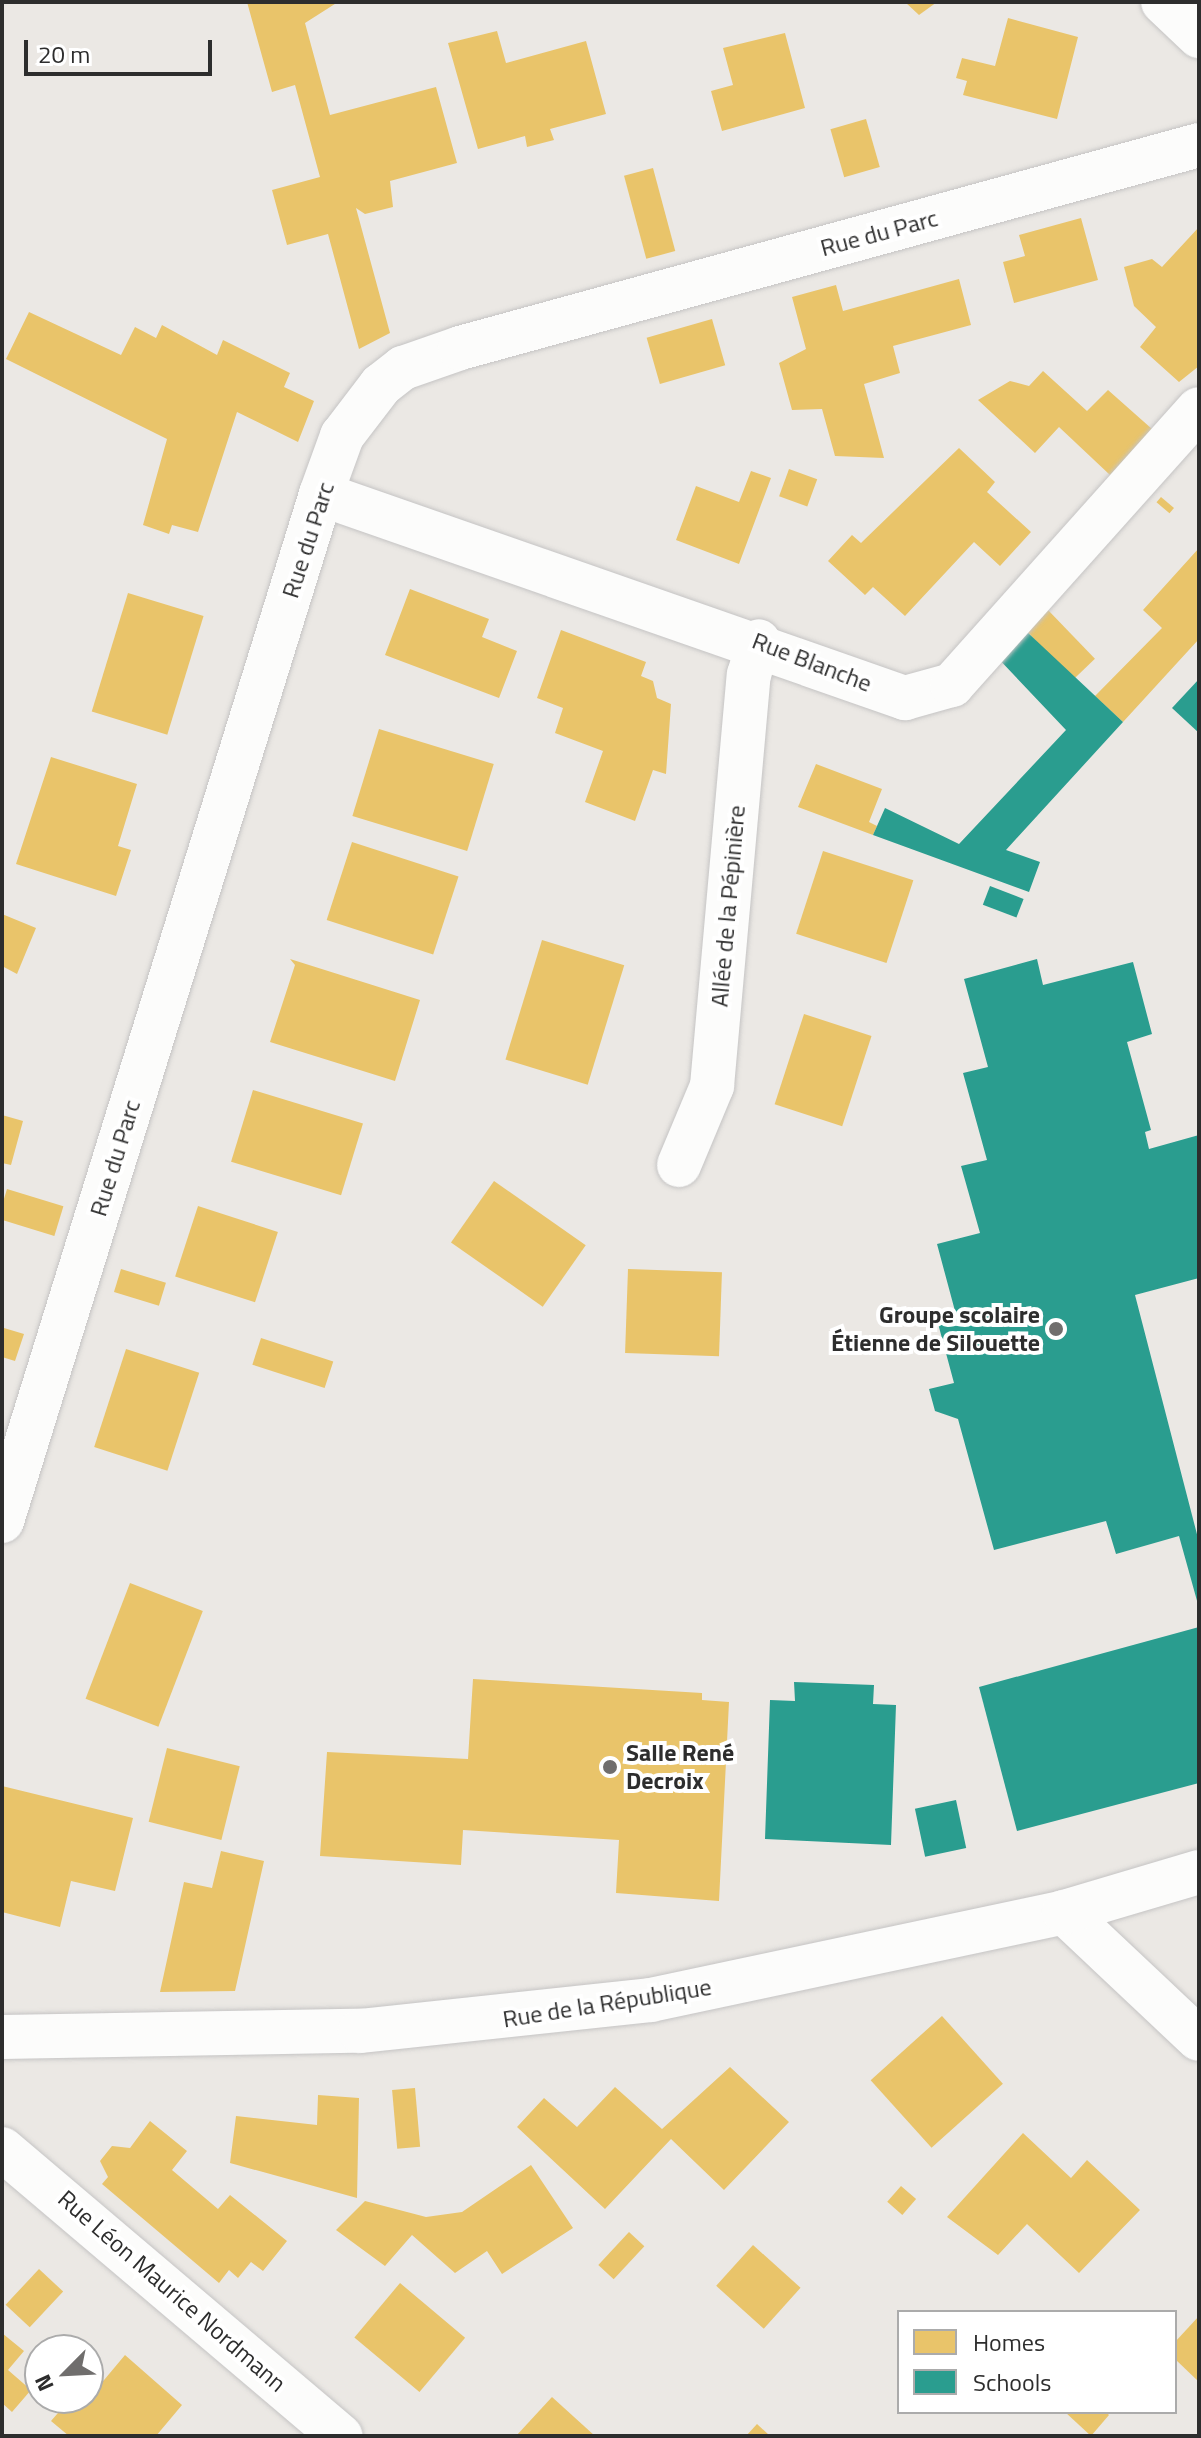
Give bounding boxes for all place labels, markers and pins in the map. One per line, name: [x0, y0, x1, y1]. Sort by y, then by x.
place label: Groupe scolaire Étienne de Silouette: [831, 1301, 1040, 1357]
marker: Groupe scolaire Étienne de Silouette: [1047, 1320, 1065, 1338]
place label: Salle René Decroix: [626, 1739, 734, 1795]
marker: Salle René Decroix: [601, 1758, 619, 1776]

